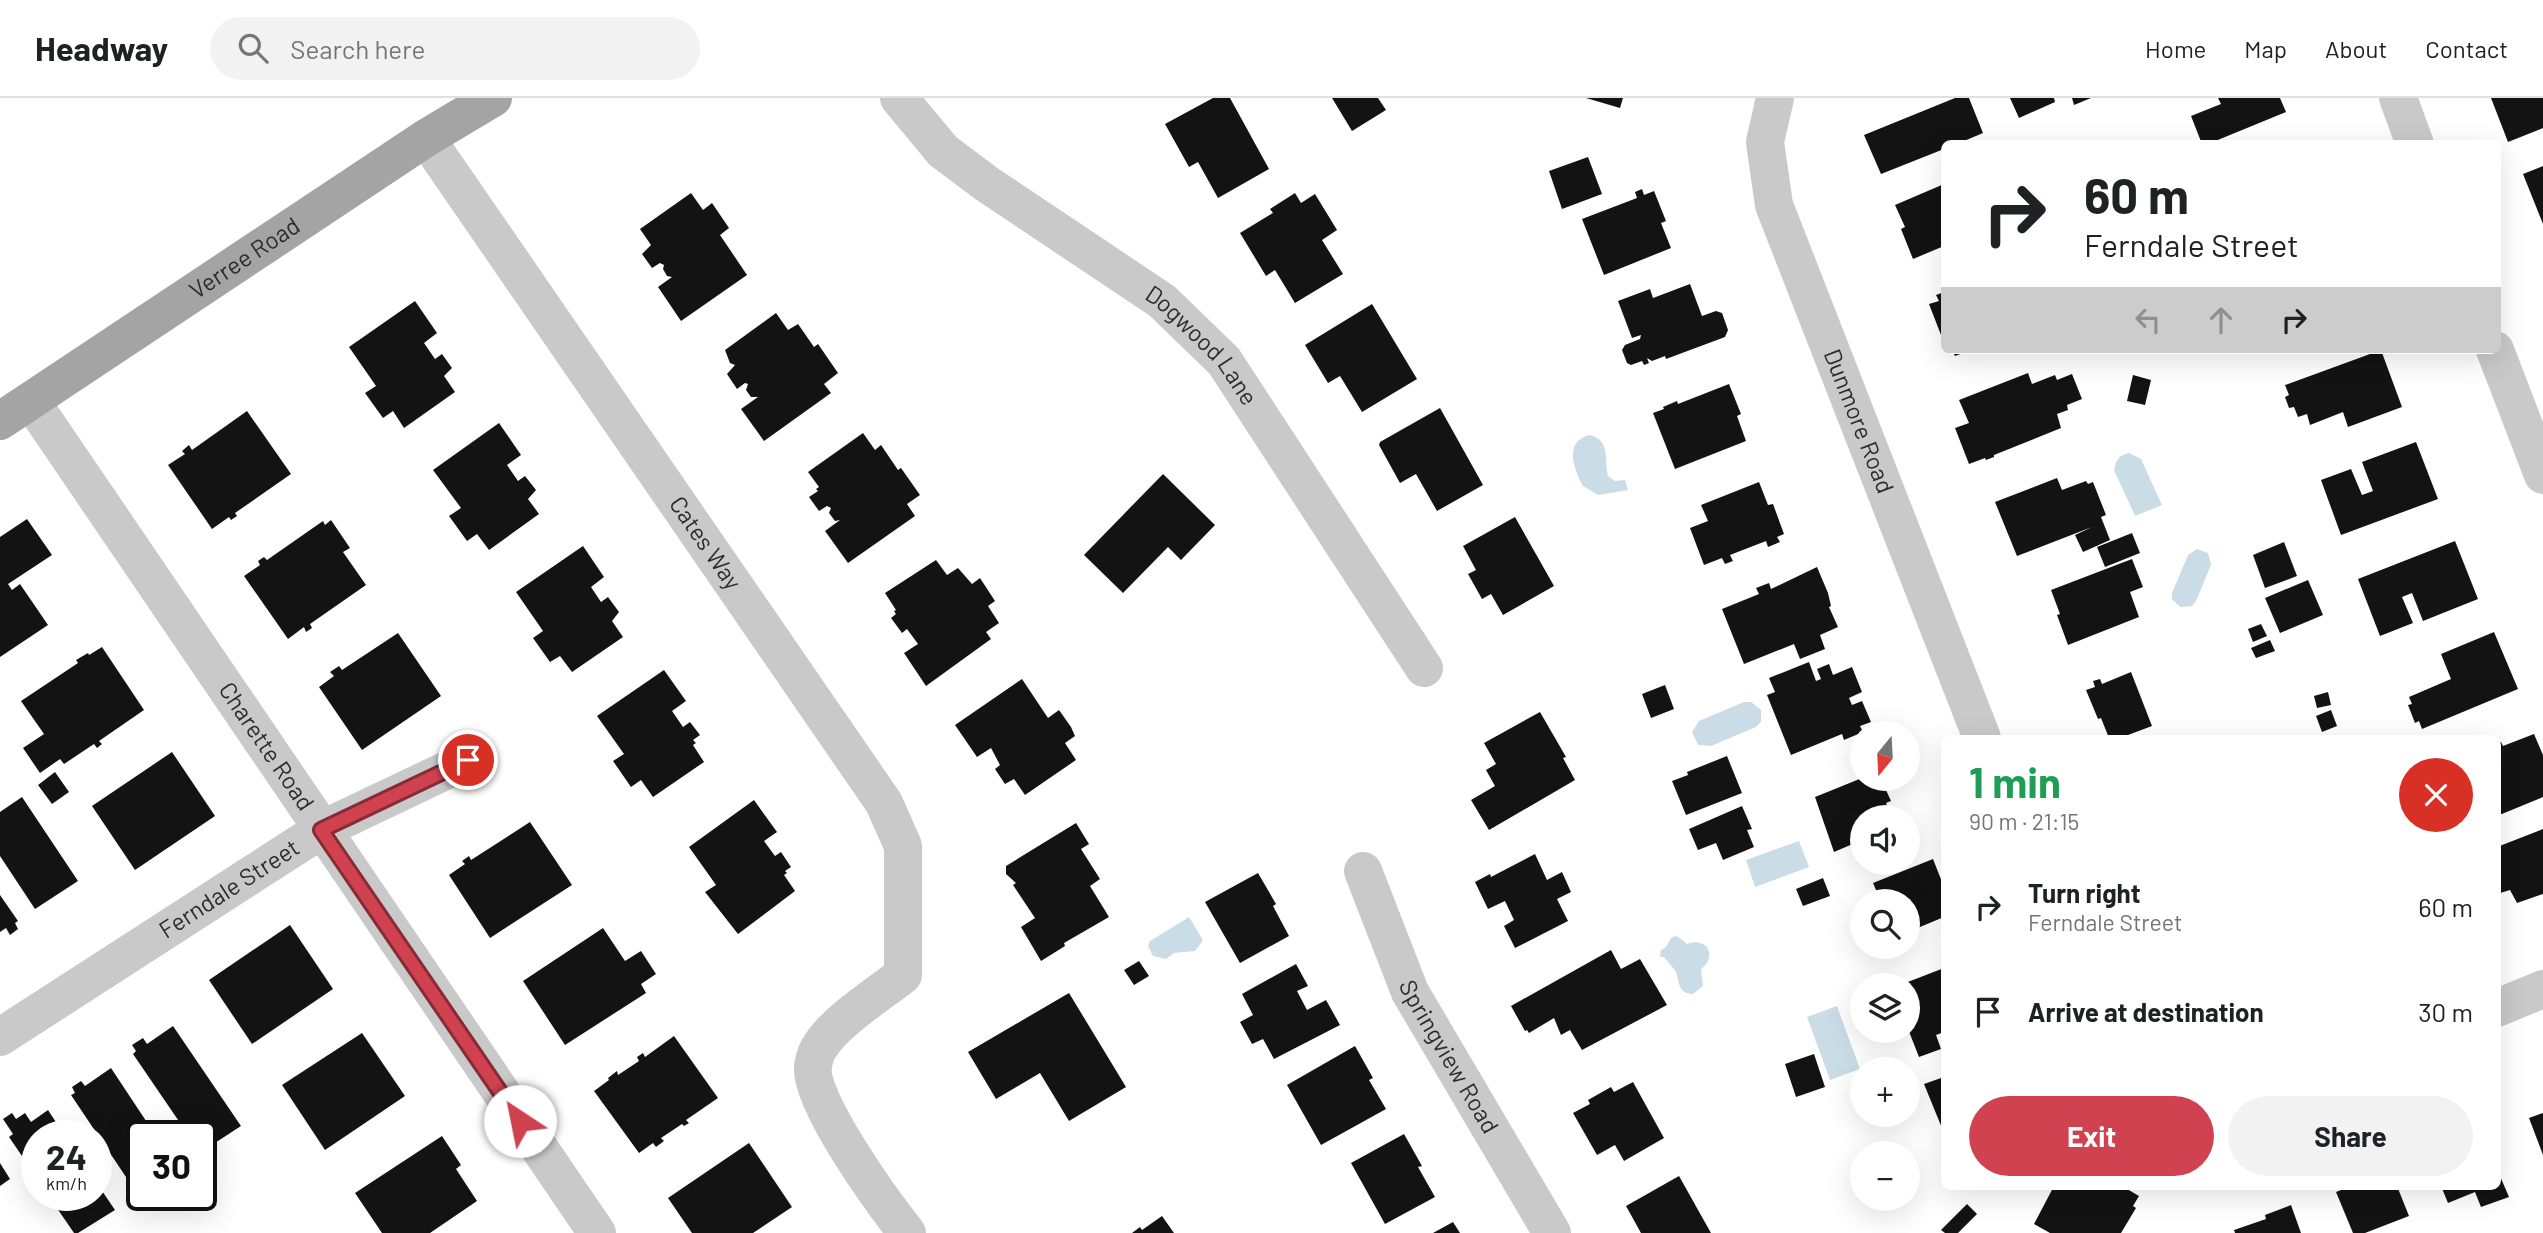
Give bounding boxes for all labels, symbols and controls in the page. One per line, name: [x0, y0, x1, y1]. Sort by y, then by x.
search box: [210, 17, 700, 80]
text: Headway: [35, 28, 168, 68]
icon: search: [234, 29, 272, 67]
text: Search here: [290, 33, 425, 64]
text: Home: [2145, 34, 2206, 63]
text: Map: [2244, 34, 2287, 63]
text: About: [2325, 34, 2387, 63]
text: Contact: [2425, 34, 2508, 63]
text: 60 m: [2084, 165, 2189, 224]
icon: right: [1969, 168, 2060, 259]
street label: Verree Road: [183, 210, 305, 304]
text: Ferndale Street: [2084, 225, 2299, 263]
street label: Dogwood Lane: [1141, 278, 1265, 410]
icon: left: [2129, 301, 2167, 339]
icon: ahead: [2202, 301, 2240, 339]
icon: right: [2275, 301, 2313, 339]
street label: Dunmore Road: [1819, 345, 1901, 497]
street label: Cates Way: [664, 490, 749, 595]
street label: Charette Road: [213, 676, 321, 815]
north arrow: [1850, 721, 1920, 791]
map controls: [1850, 721, 1920, 1211]
pin: [438, 730, 498, 790]
icon: arrive: [449, 741, 487, 779]
text: 1 min: [1969, 756, 2061, 806]
button: close: [2399, 758, 2473, 832]
button: sound: [1850, 805, 1920, 875]
text: 90 m · 21:15: [1969, 807, 2079, 835]
street label: Ferndale Street: [153, 832, 304, 944]
text: Turn right: [2028, 877, 2141, 908]
icon: right: [1969, 888, 2007, 926]
button: search: [1850, 889, 1920, 959]
text: 60 m: [2418, 891, 2473, 922]
text: Ferndale Street: [2028, 908, 2182, 936]
button: layers: [1850, 973, 1920, 1043]
street label: Springview Road: [1394, 976, 1506, 1138]
icon: arrive: [1969, 993, 2007, 1031]
text: Arrive at destination: [2028, 996, 2264, 1027]
text: 30 m: [2418, 996, 2473, 1027]
button: +: [1850, 1057, 1920, 1127]
position arrow: [483, 1084, 557, 1158]
button: Exit: [1969, 1096, 2214, 1176]
button: Share: [2228, 1096, 2473, 1176]
speed limit sign: 30: [126, 1120, 217, 1211]
text: 24: [46, 1135, 87, 1177]
button: −: [1850, 1141, 1920, 1211]
text: km/h: [46, 1172, 87, 1194]

